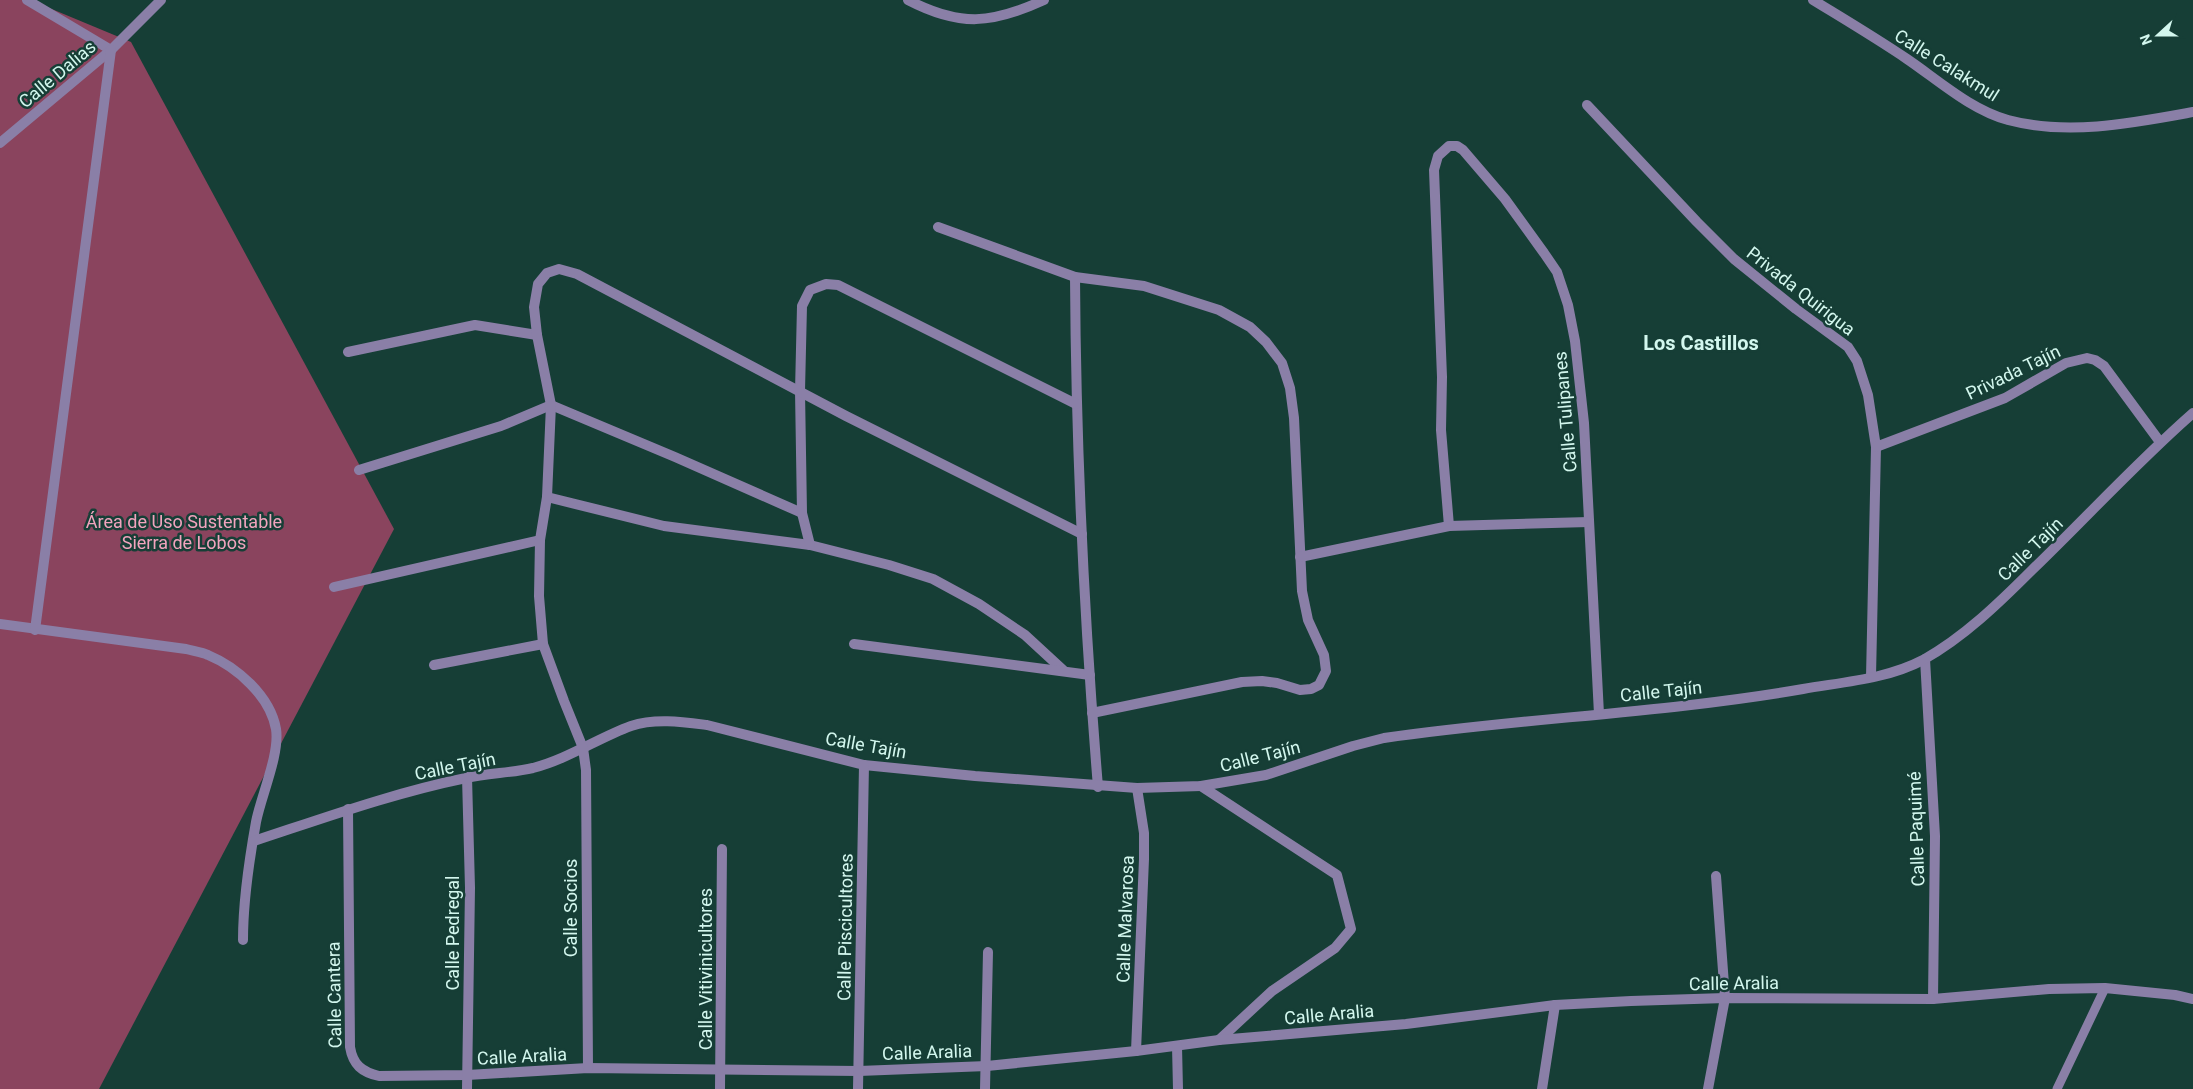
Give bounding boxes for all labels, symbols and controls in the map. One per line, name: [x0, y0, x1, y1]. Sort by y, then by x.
north arrow: [2133, 10, 2183, 60]
street label: Calle Calakmul: [1891, 25, 2003, 105]
text: N: [2137, 32, 2155, 47]
street label: Calle Dalias: [14, 36, 100, 112]
street label: Privada Quirigua: [1743, 242, 1859, 340]
district label: Los Castillos: [1643, 331, 1759, 355]
street label: Privada Tajín: [1962, 340, 2064, 404]
street label: Calle Tulipanes: [1549, 351, 1581, 473]
park label: Área de Uso Sustentable Sierra de Lobos: [86, 511, 282, 553]
street label: Calle Tajín: [1993, 513, 2067, 585]
street label: Calle Tajín: [1619, 676, 1703, 706]
street label: Calle Tajín: [824, 728, 908, 762]
street label: Calle Tajín: [1218, 736, 1302, 776]
street label: Calle Tajín: [413, 748, 497, 784]
street label: Calle Paquimé: [1903, 771, 1929, 887]
street label: Calle Piscicultores: [833, 853, 857, 1001]
street label: Calle Malvarosa: [1112, 855, 1138, 983]
street label: Calle Socios: [560, 859, 581, 957]
street label: Calle Pedregal: [442, 876, 463, 990]
street label: Calle Vitivinicultores: [695, 888, 716, 1050]
street label: Calle Cantera: [323, 941, 345, 1049]
street label: Calle Aralia: [1689, 972, 1779, 994]
street label: Calle Aralia: [1283, 1000, 1375, 1028]
street label: Calle Aralia: [882, 1040, 972, 1064]
street label: Calle Aralia: [476, 1043, 568, 1069]

